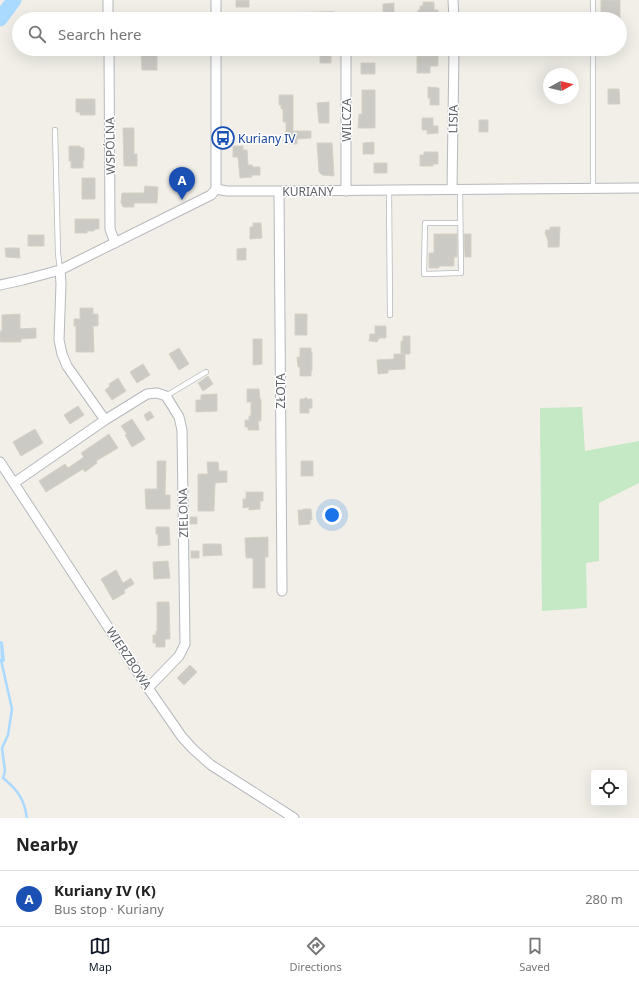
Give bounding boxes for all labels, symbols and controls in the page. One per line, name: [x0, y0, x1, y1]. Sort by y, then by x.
search box: [12, 12, 627, 56]
icon: search: [26, 23, 48, 45]
text: Search here: [58, 24, 141, 44]
north arrow: [543, 68, 579, 104]
street label: WILCZA: [338, 98, 355, 142]
street label: LISIA: [444, 104, 462, 133]
street label: WSPÓLNA: [101, 117, 119, 175]
bus stop icon: Kuriany IV: [210, 125, 236, 151]
place label: Kuriany IV: [238, 130, 296, 147]
pin: A: [169, 167, 195, 200]
street label: KURIANY: [282, 183, 334, 200]
street label: ZŁOTA: [272, 373, 289, 409]
street label: ZIELONA: [174, 488, 192, 538]
your location: [322, 505, 342, 525]
street label: WIERZBOWA: [102, 623, 156, 693]
map controls: [591, 770, 627, 806]
button: locate: [591, 770, 627, 806]
text: Nearby: [16, 833, 78, 856]
text: Kuriany IV (K): [54, 880, 156, 900]
text: A: [25, 890, 34, 908]
text: 280 m: [585, 890, 623, 908]
text: Bus stop · Kuriany: [54, 900, 164, 918]
tab: Map: [89, 935, 112, 974]
tab: Directions: [289, 935, 342, 974]
tab: Saved: [519, 935, 550, 974]

